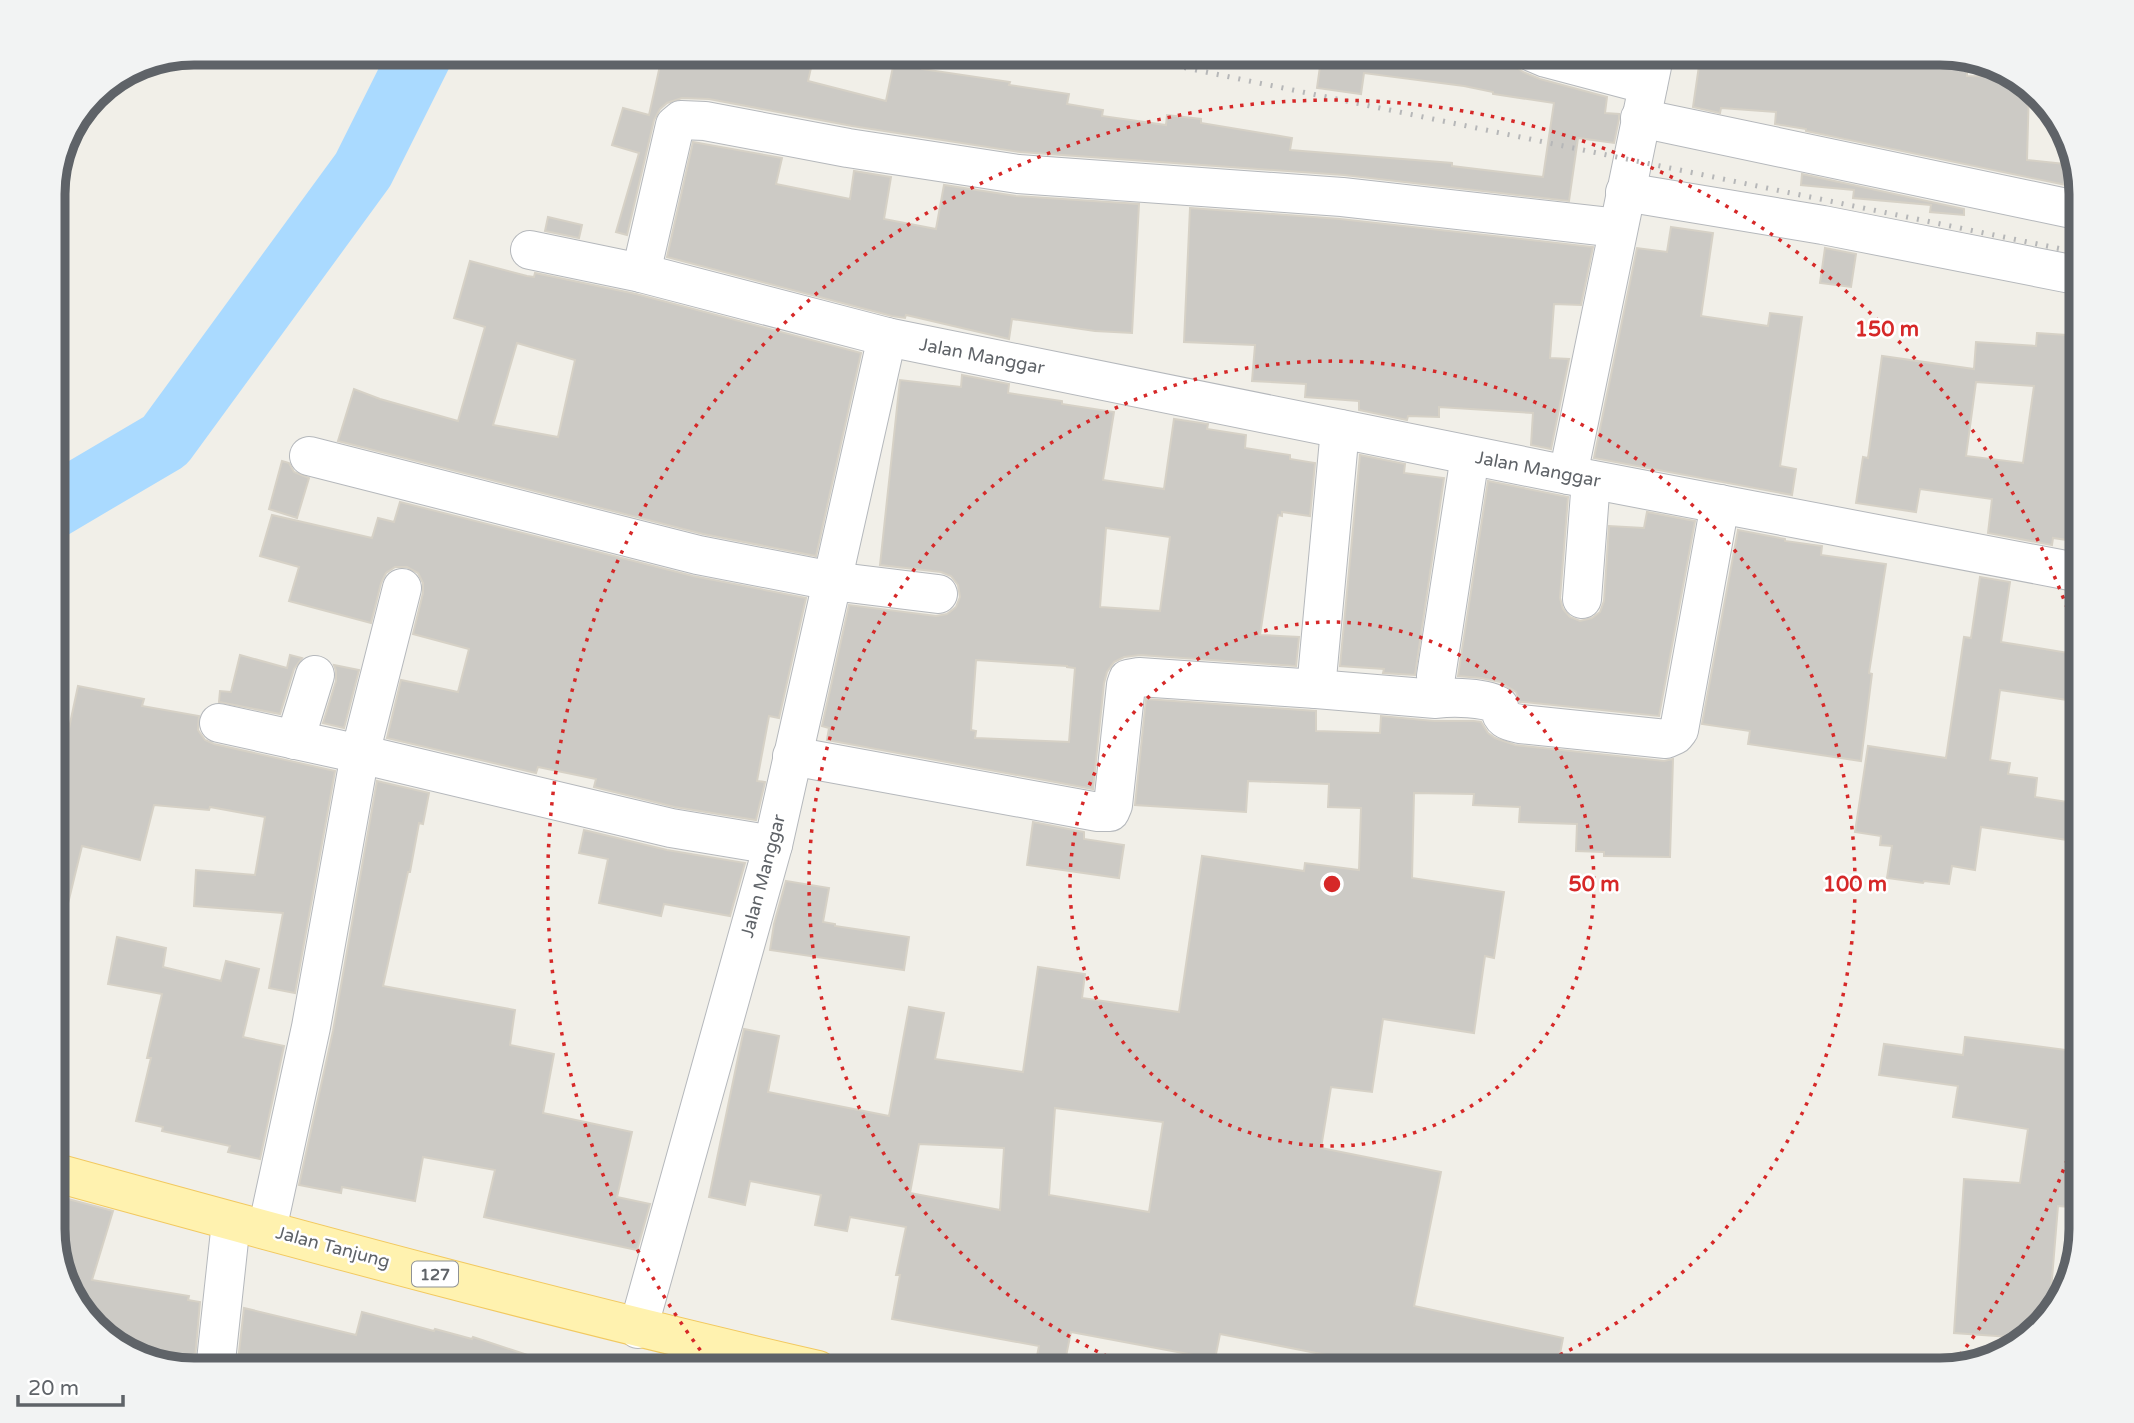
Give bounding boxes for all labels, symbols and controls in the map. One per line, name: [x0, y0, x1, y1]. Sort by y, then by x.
text: 150 m: [1855, 317, 1919, 342]
street label: Jalan Manggar: [918, 333, 1047, 379]
street label: Jalan Manggar: [1474, 446, 1603, 492]
street label: Jalan Manggar: [736, 812, 790, 940]
centre of rings: [1320, 872, 1344, 896]
text: 50 m: [1568, 872, 1620, 897]
text: 100 m: [1823, 872, 1887, 897]
street label: Jalan Tanjung: [274, 1221, 392, 1273]
road number: 127: [412, 1262, 458, 1286]
scale bar: [18, 1364, 122, 1408]
text: 20 m: [28, 1376, 79, 1401]

